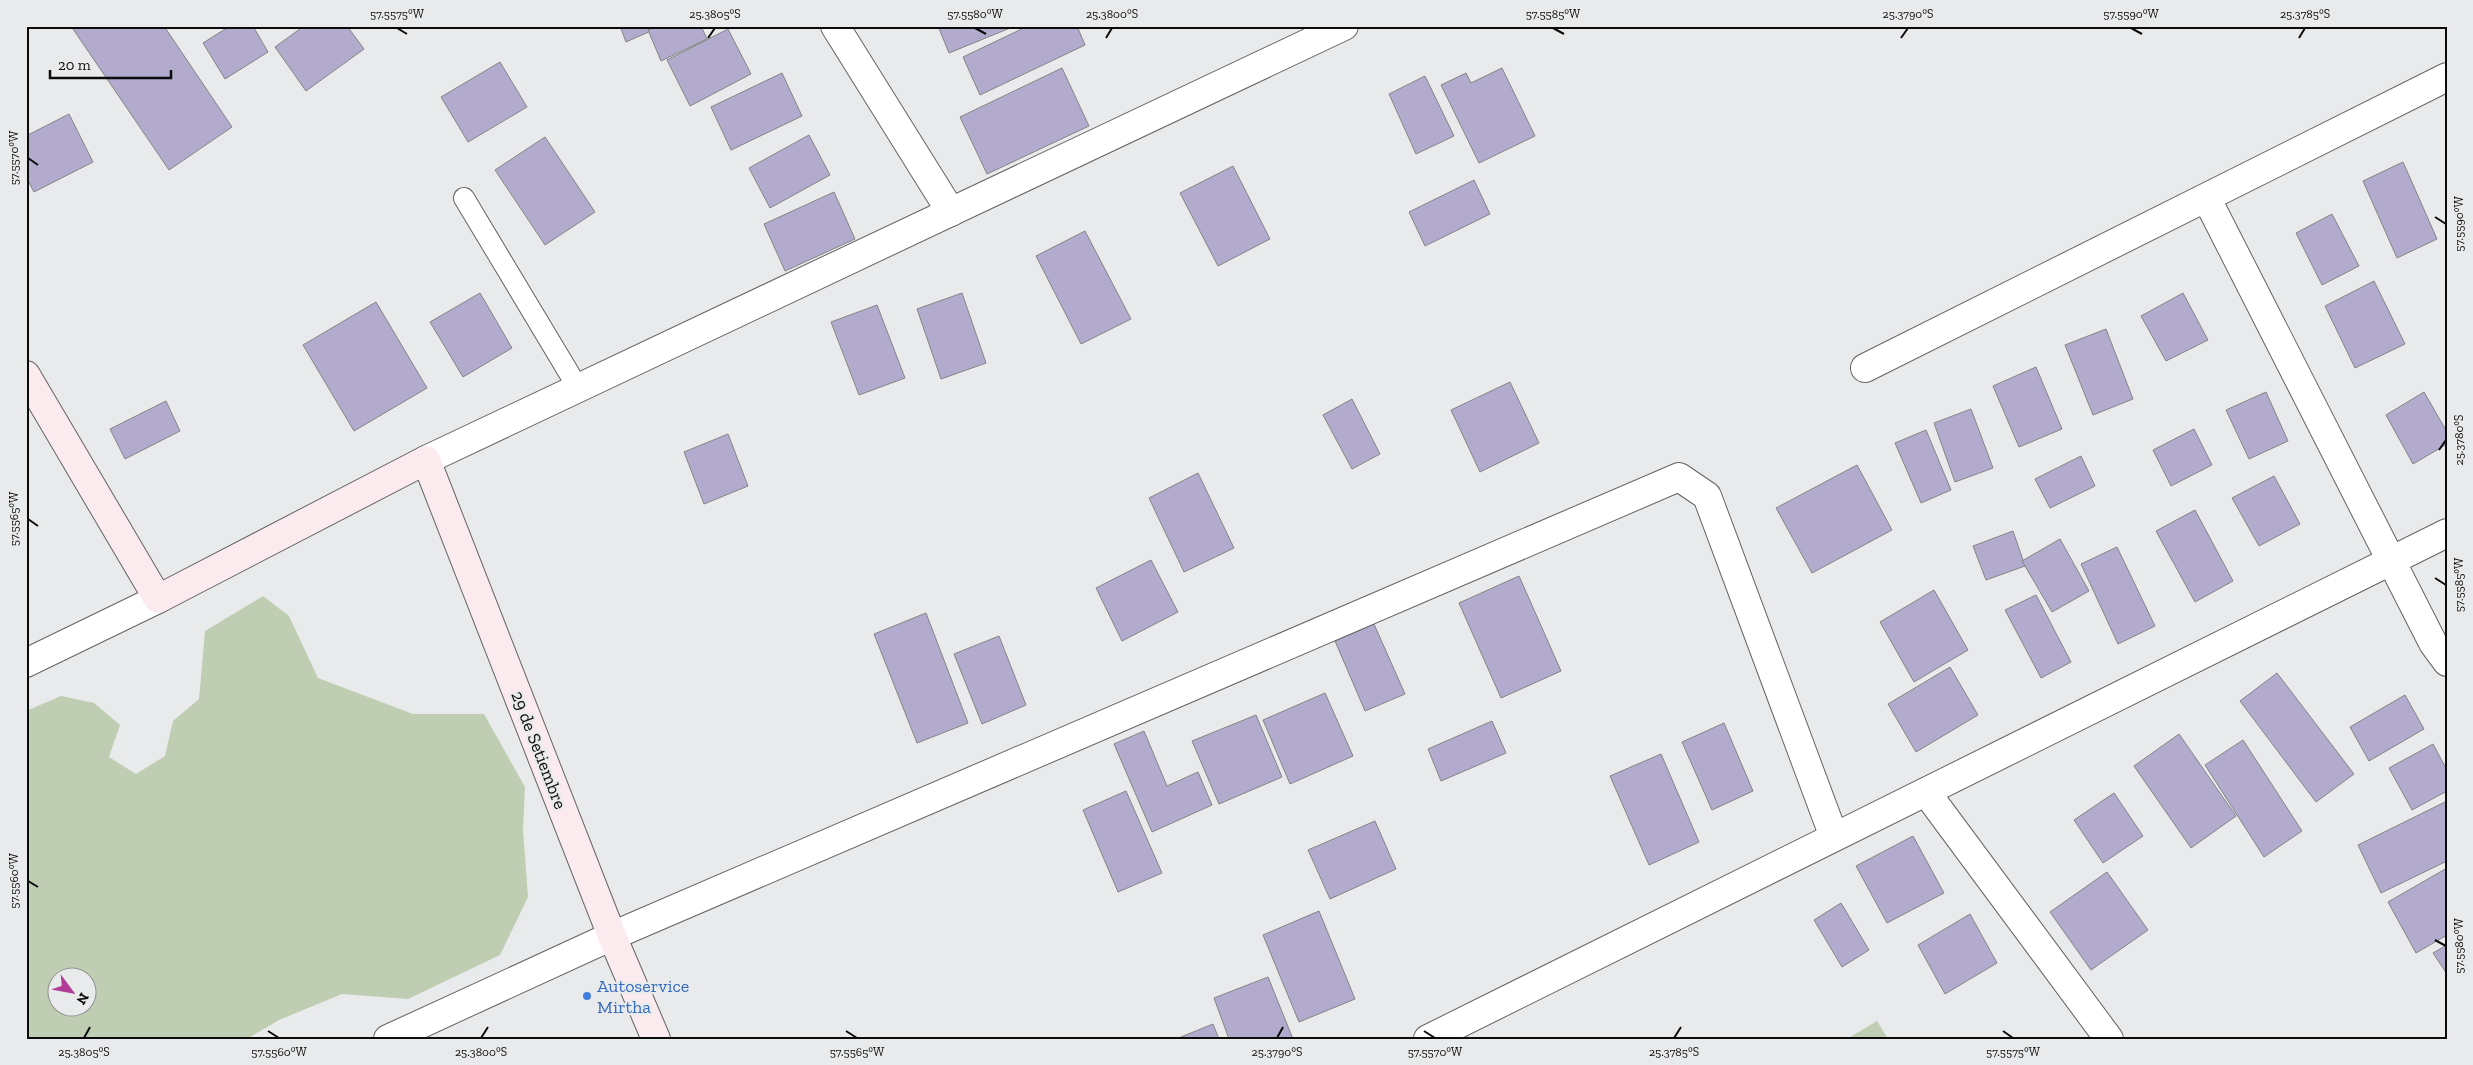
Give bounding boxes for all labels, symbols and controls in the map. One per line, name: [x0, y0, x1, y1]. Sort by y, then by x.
text: 57.5575°W: [370, 7, 425, 21]
text: 25.3805°S: [689, 7, 741, 21]
text: 57.5580°W: [947, 7, 1003, 21]
text: 25.3800°S: [1086, 7, 1138, 21]
text: 57.5585°W: [1526, 7, 1581, 21]
text: 25.3790°S: [1883, 7, 1933, 21]
text: 57.5590°W: [2103, 7, 2159, 21]
text: 25.3785°S: [2280, 7, 2330, 21]
scale bar: [50, 48, 171, 80]
text: 20 m: [58, 56, 91, 74]
text: 57.5570°W: [7, 130, 21, 185]
text: 57.5590°W: [2452, 196, 2466, 252]
text: 25.3780°S: [2452, 415, 2466, 465]
text: 57.5565°W: [7, 491, 21, 546]
text: 57.5585°W: [2452, 557, 2466, 612]
street label: 29 de Setiembre: [506, 688, 572, 812]
text: 57.5560°W: [7, 853, 21, 909]
text: 57.5580°W: [2452, 918, 2466, 974]
north arrow: [48, 968, 98, 1018]
place label: Autoservice Mirtha: [597, 975, 689, 1018]
text: N: [72, 990, 93, 1008]
marker: Autoservice Mirtha: [581, 990, 593, 1002]
text: 25.3805°S: [58, 1045, 110, 1059]
text: 57.5560°W: [251, 1045, 307, 1059]
text: 25.3800°S: [455, 1045, 507, 1059]
text: 57.5565°W: [830, 1045, 885, 1059]
text: 25.3790°S: [1252, 1045, 1302, 1059]
text: 57.5570°W: [1408, 1045, 1463, 1059]
text: 25.3785°S: [1649, 1045, 1699, 1059]
text: 57.5575°W: [1986, 1045, 2041, 1059]

